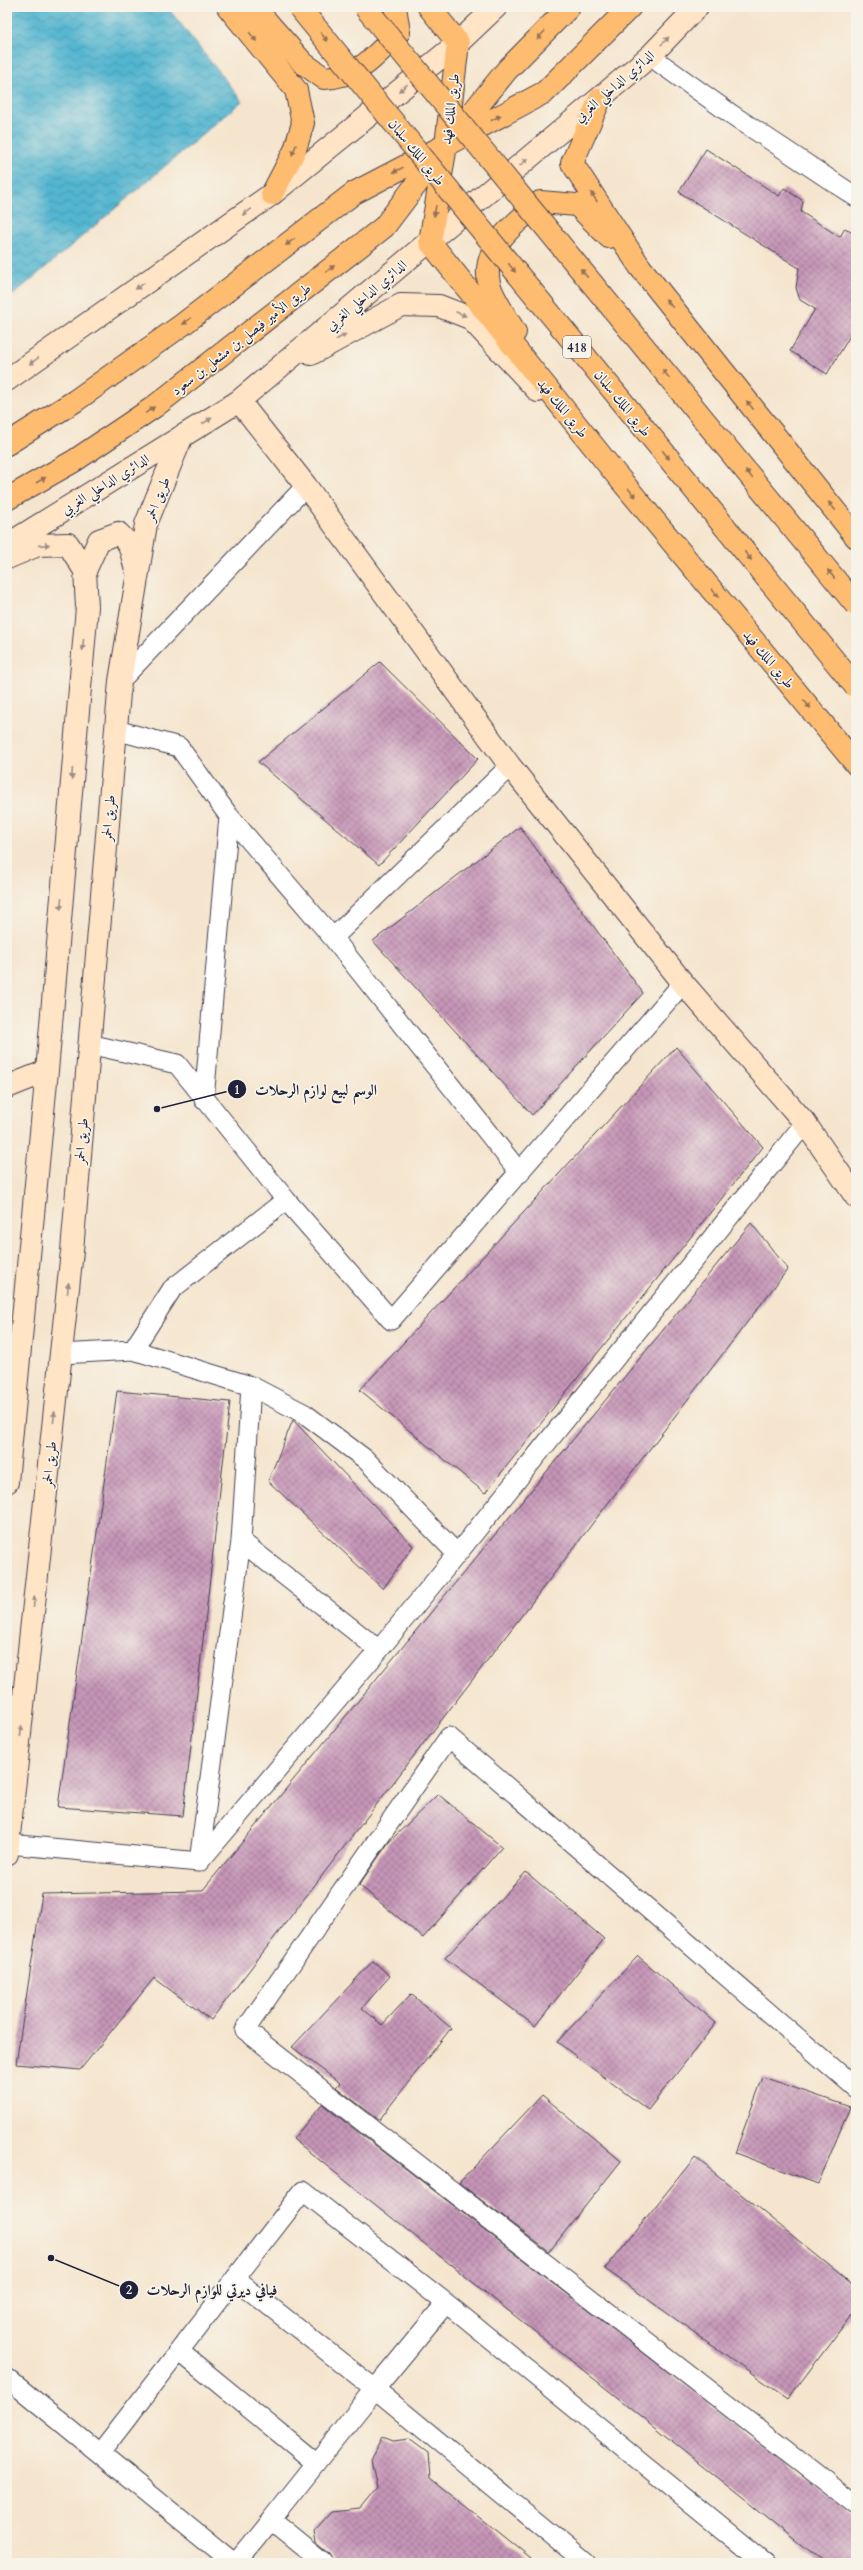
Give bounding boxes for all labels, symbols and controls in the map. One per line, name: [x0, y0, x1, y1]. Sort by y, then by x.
one-way arrow: [537, 30, 546, 40]
one-way arrow: [248, 32, 257, 43]
one-way arrow: [319, 32, 328, 43]
one-way arrow: [660, 36, 670, 46]
street label: الدائري الداخلي الغربي: [570, 46, 661, 129]
street label: طريق الملك فهد: [437, 72, 464, 146]
one-way arrow: [398, 83, 409, 92]
street label: طريق الملك سلمان: [384, 115, 450, 190]
one-way arrow: [490, 115, 502, 122]
one-way arrow: [291, 144, 297, 155]
one-way arrow: [519, 158, 530, 167]
one-way arrow: [392, 167, 404, 173]
one-way arrow: [590, 192, 598, 202]
one-way arrow: [432, 205, 438, 217]
one-way arrow: [241, 208, 252, 216]
one-way arrow: [285, 238, 296, 246]
street label: الدائري الداخلي الغربي: [322, 256, 413, 337]
one-way arrow: [508, 263, 517, 273]
one-way arrow: [324, 265, 335, 274]
one-way arrow: [579, 268, 588, 279]
street label: طريق الأمير فيصل بن مشعل بن سعود: [167, 278, 316, 401]
one-way arrow: [135, 282, 145, 290]
one-way arrow: [665, 298, 674, 309]
one-way arrow: [455, 312, 467, 318]
one-way arrow: [182, 317, 193, 325]
one-way arrow: [335, 334, 347, 341]
road number: 418: [563, 336, 591, 358]
one-way arrow: [28, 357, 39, 365]
street label: طريق الملك سلمان: [590, 366, 656, 441]
one-way arrow: [662, 368, 671, 379]
street label: طريق الملك فهد: [533, 375, 593, 442]
one-way arrow: [746, 399, 755, 410]
one-way arrow: [145, 406, 155, 414]
one-way arrow: [201, 417, 213, 424]
street label: الدائري الداخلي الغربي: [57, 450, 155, 522]
one-way arrow: [661, 450, 670, 460]
one-way arrow: [744, 469, 753, 479]
street label: طريق الحمر: [139, 474, 175, 526]
one-way arrow: [35, 477, 47, 483]
one-way arrow: [627, 488, 636, 499]
one-way arrow: [827, 501, 836, 512]
one-way arrow: [37, 542, 50, 549]
one-way arrow: [744, 550, 753, 561]
one-way arrow: [827, 569, 836, 580]
one-way arrow: [710, 588, 719, 599]
street label: طريق الملك فهد: [738, 626, 799, 693]
one-way arrow: [80, 639, 87, 651]
one-way arrow: [802, 699, 811, 710]
one-way arrow: [69, 768, 76, 780]
street label: طريق الحمر: [97, 794, 120, 844]
one-way arrow: [58, 898, 65, 910]
callout: الوسم لبيع لوازم الرحلات: [227, 1076, 385, 1103]
text: الوسم لبيع لوازم الرحلات: [255, 1080, 377, 1105]
text: 1: [234, 1082, 240, 1098]
street label: طريق الحمر: [70, 1117, 93, 1167]
one-way arrow: [64, 1282, 71, 1294]
one-way arrow: [51, 1411, 57, 1423]
street label: طريق الحمر: [37, 1440, 61, 1490]
one-way arrow: [31, 1596, 38, 1608]
one-way arrow: [18, 1725, 24, 1737]
callout: فيافي ديرتي للوازم الرحلات: [119, 2277, 285, 2304]
text: فيافي ديرتي للوازم الرحلات: [147, 2280, 277, 2303]
text: 2: [126, 2282, 132, 2298]

